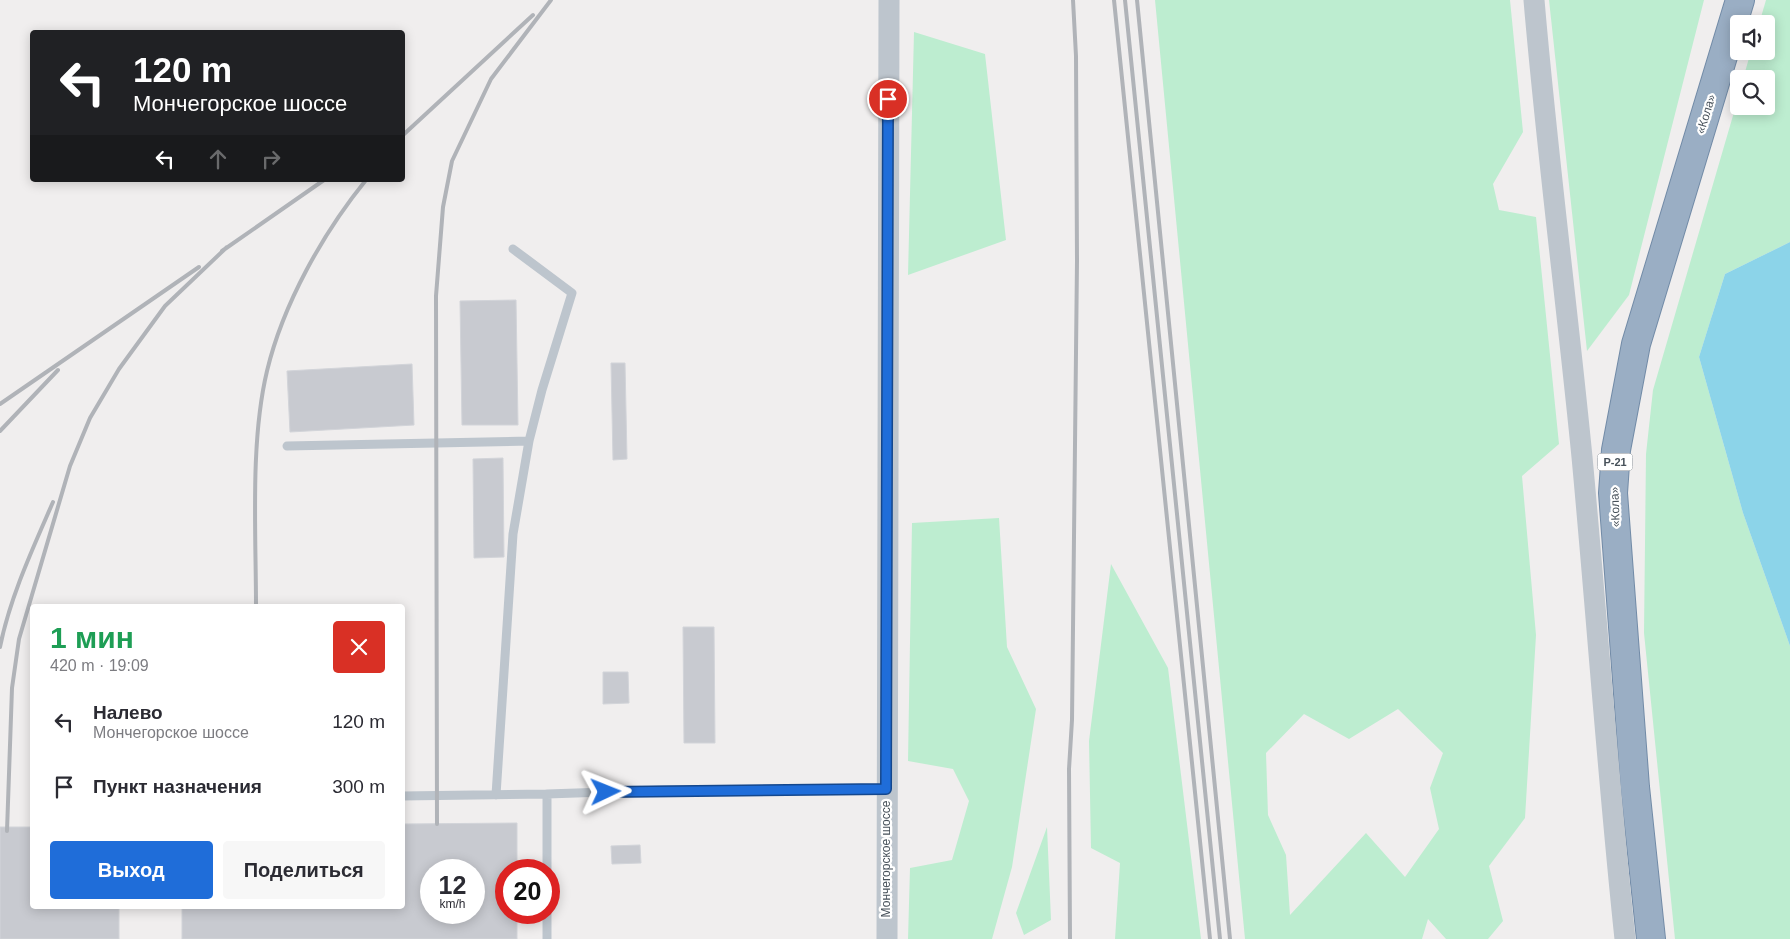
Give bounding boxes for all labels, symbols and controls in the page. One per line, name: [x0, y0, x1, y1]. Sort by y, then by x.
map controls: [1730, 15, 1775, 115]
button: sound: [1730, 15, 1775, 60]
icon: left: [50, 50, 115, 115]
text: 120 m: [133, 50, 232, 89]
button: search: [1730, 70, 1775, 115]
pin: [867, 78, 909, 120]
icon: arrive: [874, 85, 902, 113]
text: Мончегорское шоссе: [133, 91, 347, 116]
street label: «Кола»: [1693, 92, 1719, 135]
icon: left: [151, 145, 179, 173]
icon: ahead: [204, 145, 232, 173]
icon: right: [257, 145, 285, 173]
road number: Р-21: [1598, 454, 1632, 471]
street label: «Кола»: [1607, 486, 1623, 527]
text: 1 мин: [50, 621, 134, 654]
button: close: [333, 621, 385, 673]
text: 420 m · 19:09: [50, 657, 149, 674]
text: Налево: [93, 702, 163, 723]
icon: left: [50, 708, 78, 736]
text: 120 m: [332, 711, 385, 732]
text: Мончегорское шоссе: [93, 724, 249, 741]
position arrow: [579, 765, 631, 817]
icon: arrive: [50, 773, 78, 801]
text: Пункт назначения: [93, 776, 262, 797]
text: 300 m: [332, 776, 385, 797]
street label: Мончегорское шоссе: [879, 800, 893, 917]
button: Выход: [50, 841, 213, 899]
button: Поделиться: [223, 841, 385, 899]
speed limit sign: 20: [495, 859, 560, 924]
text: 12: [439, 871, 466, 899]
text: km/h: [439, 897, 466, 911]

